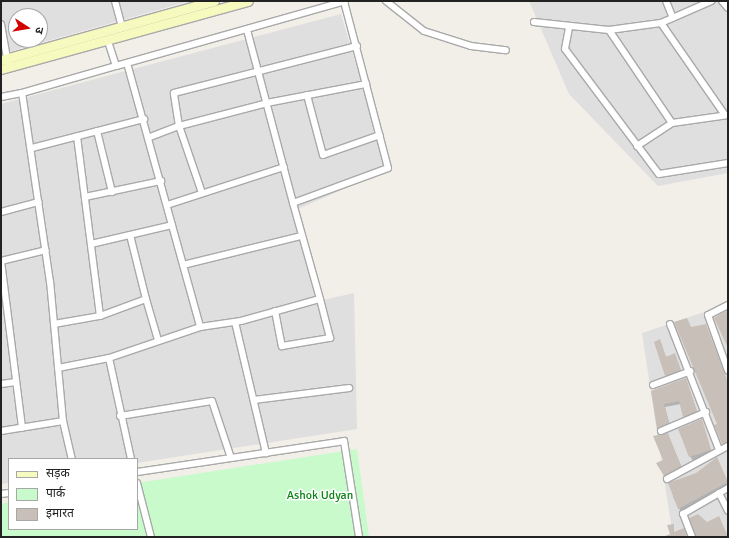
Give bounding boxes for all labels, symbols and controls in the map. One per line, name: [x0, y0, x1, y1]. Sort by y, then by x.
north arrow: [8, 8, 48, 48]
text: उ: [32, 26, 46, 35]
legend: [8, 458, 138, 530]
text: सड़क: [46, 466, 70, 481]
text: पार्क: [46, 486, 65, 501]
park label: Ashok Udyan: [287, 489, 353, 503]
text: इमारत: [46, 506, 74, 521]

